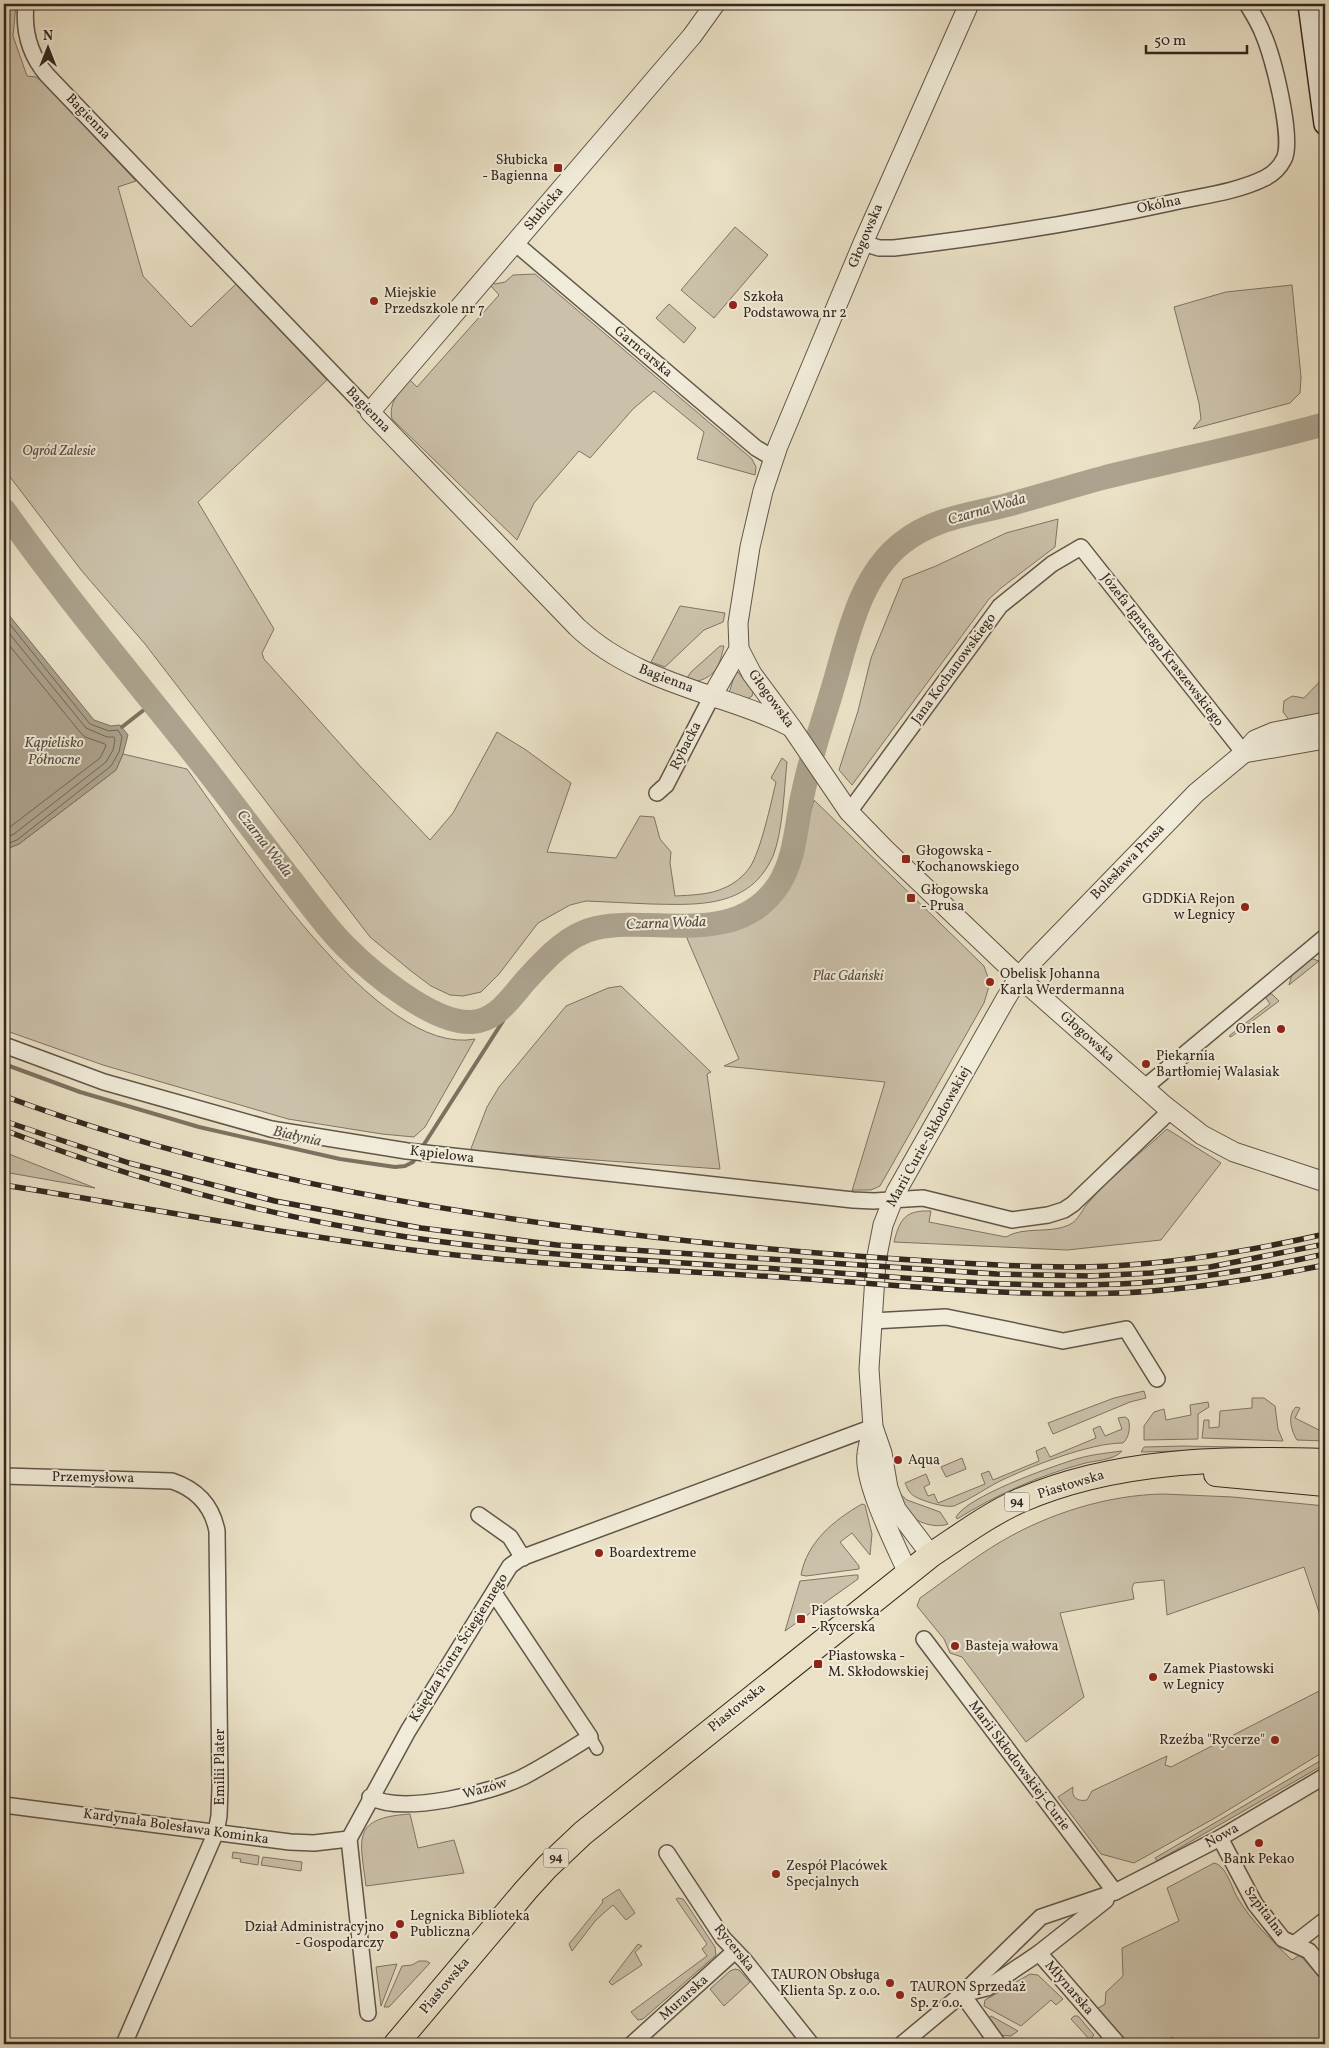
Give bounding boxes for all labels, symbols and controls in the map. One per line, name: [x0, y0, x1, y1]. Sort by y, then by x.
north arrow: [22, 22, 72, 72]
scale bar: [1146, 22, 1248, 54]
text: N: [43, 27, 53, 46]
text: 50 m: [1154, 31, 1186, 52]
street label: Bagienna: [61, 90, 115, 144]
place label: Słubicka - Bagienna: [482, 151, 548, 186]
marker: Słubicka - Bagienna: [552, 162, 564, 174]
street label: Słubicka: [520, 183, 568, 235]
street label: Okólna: [1135, 191, 1183, 219]
street label: Głogowska: [844, 201, 888, 271]
place label: Miejskie Przedszkole nr 7: [384, 284, 485, 319]
place label: Szkoła Podstawowa nr 2: [743, 288, 847, 323]
marker: Miejskie Przedszkole nr 7: [368, 295, 380, 307]
marker: Szkoła Podstawowa nr 2: [727, 299, 739, 311]
street label: Garncarska: [610, 322, 676, 382]
street label: Bagienna: [341, 383, 395, 437]
park label: Ogród Zalesie: [22, 442, 96, 461]
water label: Czarna Woda: [945, 489, 1029, 531]
street label: Józefa Ignacego Kraszewskiego: [1096, 569, 1228, 731]
street label: Jana Kochanowskiego: [907, 610, 1001, 728]
street label: Bagienna: [636, 660, 696, 698]
street label: Głogowska: [743, 666, 799, 732]
street label: Rybacka: [666, 719, 706, 773]
water label: Kąpielisko Północne: [24, 733, 84, 771]
water label: Czarna Woda: [231, 806, 297, 882]
street label: Bolesława Prusa: [1087, 820, 1169, 904]
place label: Głogowska - Kochanowskiego: [916, 842, 1019, 877]
marker: Głogowska - Kochanowskiego: [900, 853, 912, 865]
place label: Głogowska - Prusa: [921, 881, 989, 916]
place label: GDDKiA Rejon w Legnicy: [1142, 890, 1235, 925]
marker: Głogowska - Prusa: [905, 892, 917, 904]
marker: GDDKiA Rejon w Legnicy: [1239, 901, 1251, 913]
water label: Czarna Woda: [625, 912, 707, 936]
place label: Obelisk Johanna Karla Werdermanna: [1000, 965, 1125, 1000]
park label: Plac Gdański: [812, 967, 884, 986]
marker: Obelisk Johanna Karla Werdermanna: [984, 976, 996, 988]
street label: Głogowska: [1055, 1007, 1119, 1067]
place label: Orlen: [1236, 1020, 1271, 1039]
marker: Orlen: [1275, 1023, 1287, 1035]
place label: Piekarnia Bartłomiej Walasiak: [1156, 1047, 1280, 1082]
marker: Piekarnia Bartłomiej Walasiak: [1140, 1058, 1152, 1070]
street label: Marii Curie-Skłodowskiej: [882, 1063, 976, 1211]
water label: Białynia: [271, 1121, 323, 1153]
street label: Kąpielowa: [409, 1142, 475, 1168]
place label: Aqua: [908, 1451, 940, 1470]
marker: Aqua: [892, 1454, 904, 1466]
street label: Piastowska: [1035, 1466, 1107, 1504]
street label: Przemysłowa: [52, 1468, 134, 1488]
road number: 94: [1004, 1492, 1030, 1511]
place label: Boardextreme: [609, 1544, 697, 1563]
marker: Boardextreme: [593, 1547, 605, 1559]
street label: Księdza Piotra Ściegiennego: [404, 1569, 513, 1726]
place label: Piastowska - Rycerska: [811, 1602, 880, 1637]
marker: Piastowska - Rycerska: [795, 1613, 807, 1625]
place label: Basteja wałowa: [965, 1637, 1059, 1656]
marker: Basteja wałowa: [949, 1640, 961, 1652]
place label: Piastowska - M. Skłodowskiej: [828, 1647, 929, 1682]
marker: Piastowska - M. Skłodowskiej: [812, 1658, 824, 1670]
place label: Zamek Piastowski w Legnicy: [1163, 1660, 1274, 1695]
marker: Zamek Piastowski w Legnicy: [1147, 1671, 1159, 1683]
street label: Piastowska: [704, 1679, 770, 1737]
street label: Marii Skłodowskiej-Curie: [964, 1697, 1074, 1835]
street label: Emilii Plater: [211, 1728, 230, 1805]
place label: Rzeźba "Rycerze": [1159, 1731, 1265, 1750]
marker: Rzeźba "Rycerze": [1269, 1734, 1281, 1746]
street label: Wazów: [461, 1774, 509, 1804]
street label: Kardynała Bolesława Kominka: [82, 1805, 270, 1849]
street label: Nowa: [1202, 1819, 1242, 1853]
marker: Bank Pekao: [1253, 1837, 1265, 1849]
road number: 94: [544, 1849, 568, 1868]
place label: Bank Pekao: [1223, 1850, 1295, 1869]
place label: Zespół Placówek Specjalnych: [786, 1857, 888, 1892]
marker: Zespół Placówek Specjalnych: [770, 1868, 782, 1880]
street label: Szpitalna: [1239, 1883, 1289, 1941]
place label: Legnicka Biblioteka Publiczna: [410, 1907, 530, 1942]
place label: Dział Administracyjno - Gospodarczy: [245, 1918, 384, 1953]
marker: Legnicka Biblioteka Publiczna: [394, 1918, 406, 1930]
street label: Rycerska: [709, 1920, 759, 1976]
marker: Dział Administracyjno - Gospodarczy: [388, 1929, 400, 1941]
street label: Piastowska: [416, 1954, 474, 2018]
street label: Młynarska: [1040, 1957, 1098, 2019]
place label: TAURON Obsługa Klienta Sp. z o.o.: [771, 1966, 880, 2001]
street label: Murarska: [655, 1971, 713, 2025]
marker: TAURON Obsługa Klienta Sp. z o.o.: [884, 1977, 896, 1989]
place label: TAURON Sprzedaż Sp. z o.o.: [910, 1978, 1026, 2013]
marker: TAURON Sprzedaż Sp. z o.o.: [894, 1989, 906, 2001]

